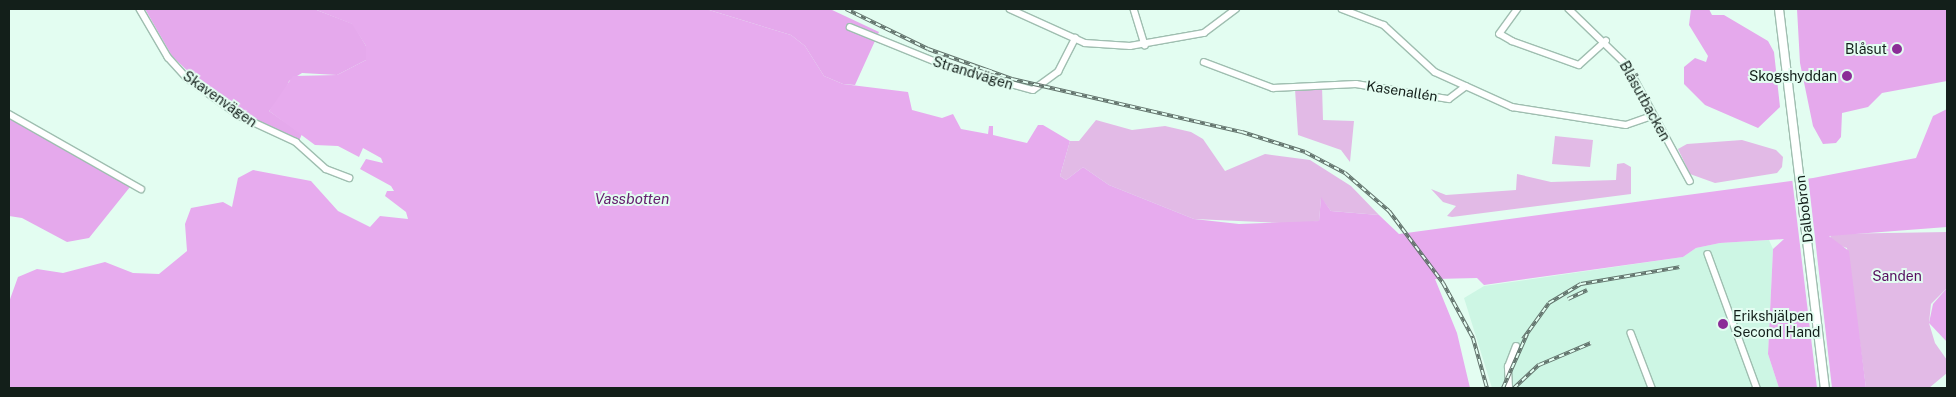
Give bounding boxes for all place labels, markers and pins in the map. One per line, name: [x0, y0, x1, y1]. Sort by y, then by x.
place label: Blåsut: [1845, 41, 1887, 57]
marker: Blåsut: [1891, 43, 1903, 55]
place label: Skogshyddan: [1749, 68, 1837, 84]
marker: Skogshyddan: [1841, 70, 1853, 82]
place label: Erikshjälpen Second Hand: [1733, 308, 1820, 341]
marker: Erikshjälpen Second Hand: [1717, 318, 1729, 330]

